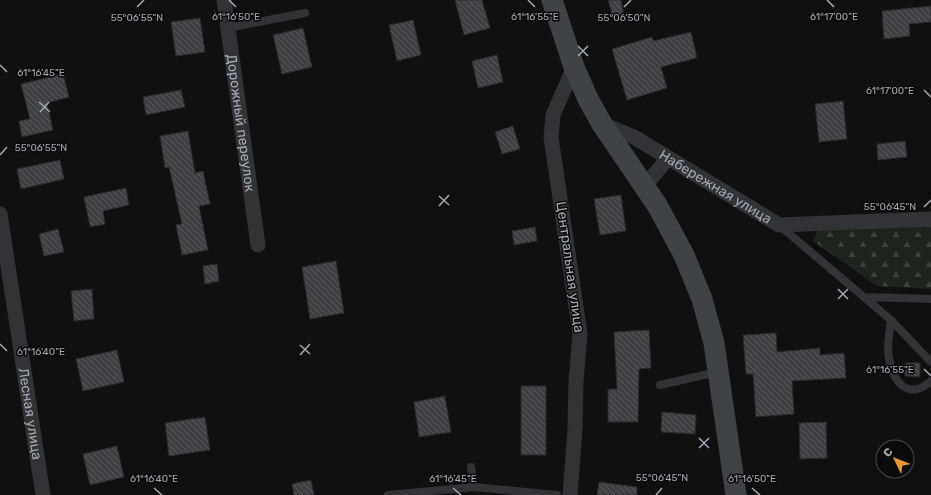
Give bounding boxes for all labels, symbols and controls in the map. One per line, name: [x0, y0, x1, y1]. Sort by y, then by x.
text: 61°16'50"E: [212, 11, 260, 23]
text: 61°16'55"E: [511, 11, 559, 23]
text: 61°17'00"E: [810, 11, 858, 23]
text: 55°06'55"N: [111, 12, 163, 24]
text: 55°06'50"N: [598, 12, 651, 24]
street label: Дорожный переулок: [223, 53, 259, 193]
text: 61°16'45"E: [17, 67, 65, 79]
text: 61°17'00"E: [866, 85, 914, 97]
text: 55°06'55"N: [15, 142, 67, 154]
street label: Набережная улица: [656, 146, 775, 227]
street label: Центральная улица: [552, 200, 588, 334]
text: 55°06'45"N: [864, 201, 916, 213]
text: 61°16'40"E: [17, 346, 65, 358]
text: 61°16'55"E: [866, 364, 914, 376]
street label: Лесная улица: [15, 366, 46, 461]
north arrow: [875, 439, 915, 479]
text: С: [881, 445, 896, 460]
text: 55°06'45"N: [636, 472, 688, 484]
text: 61°16'40"E: [130, 473, 178, 485]
text: 61°16'45"E: [429, 473, 477, 485]
text: 61°16'50"E: [728, 473, 776, 485]

